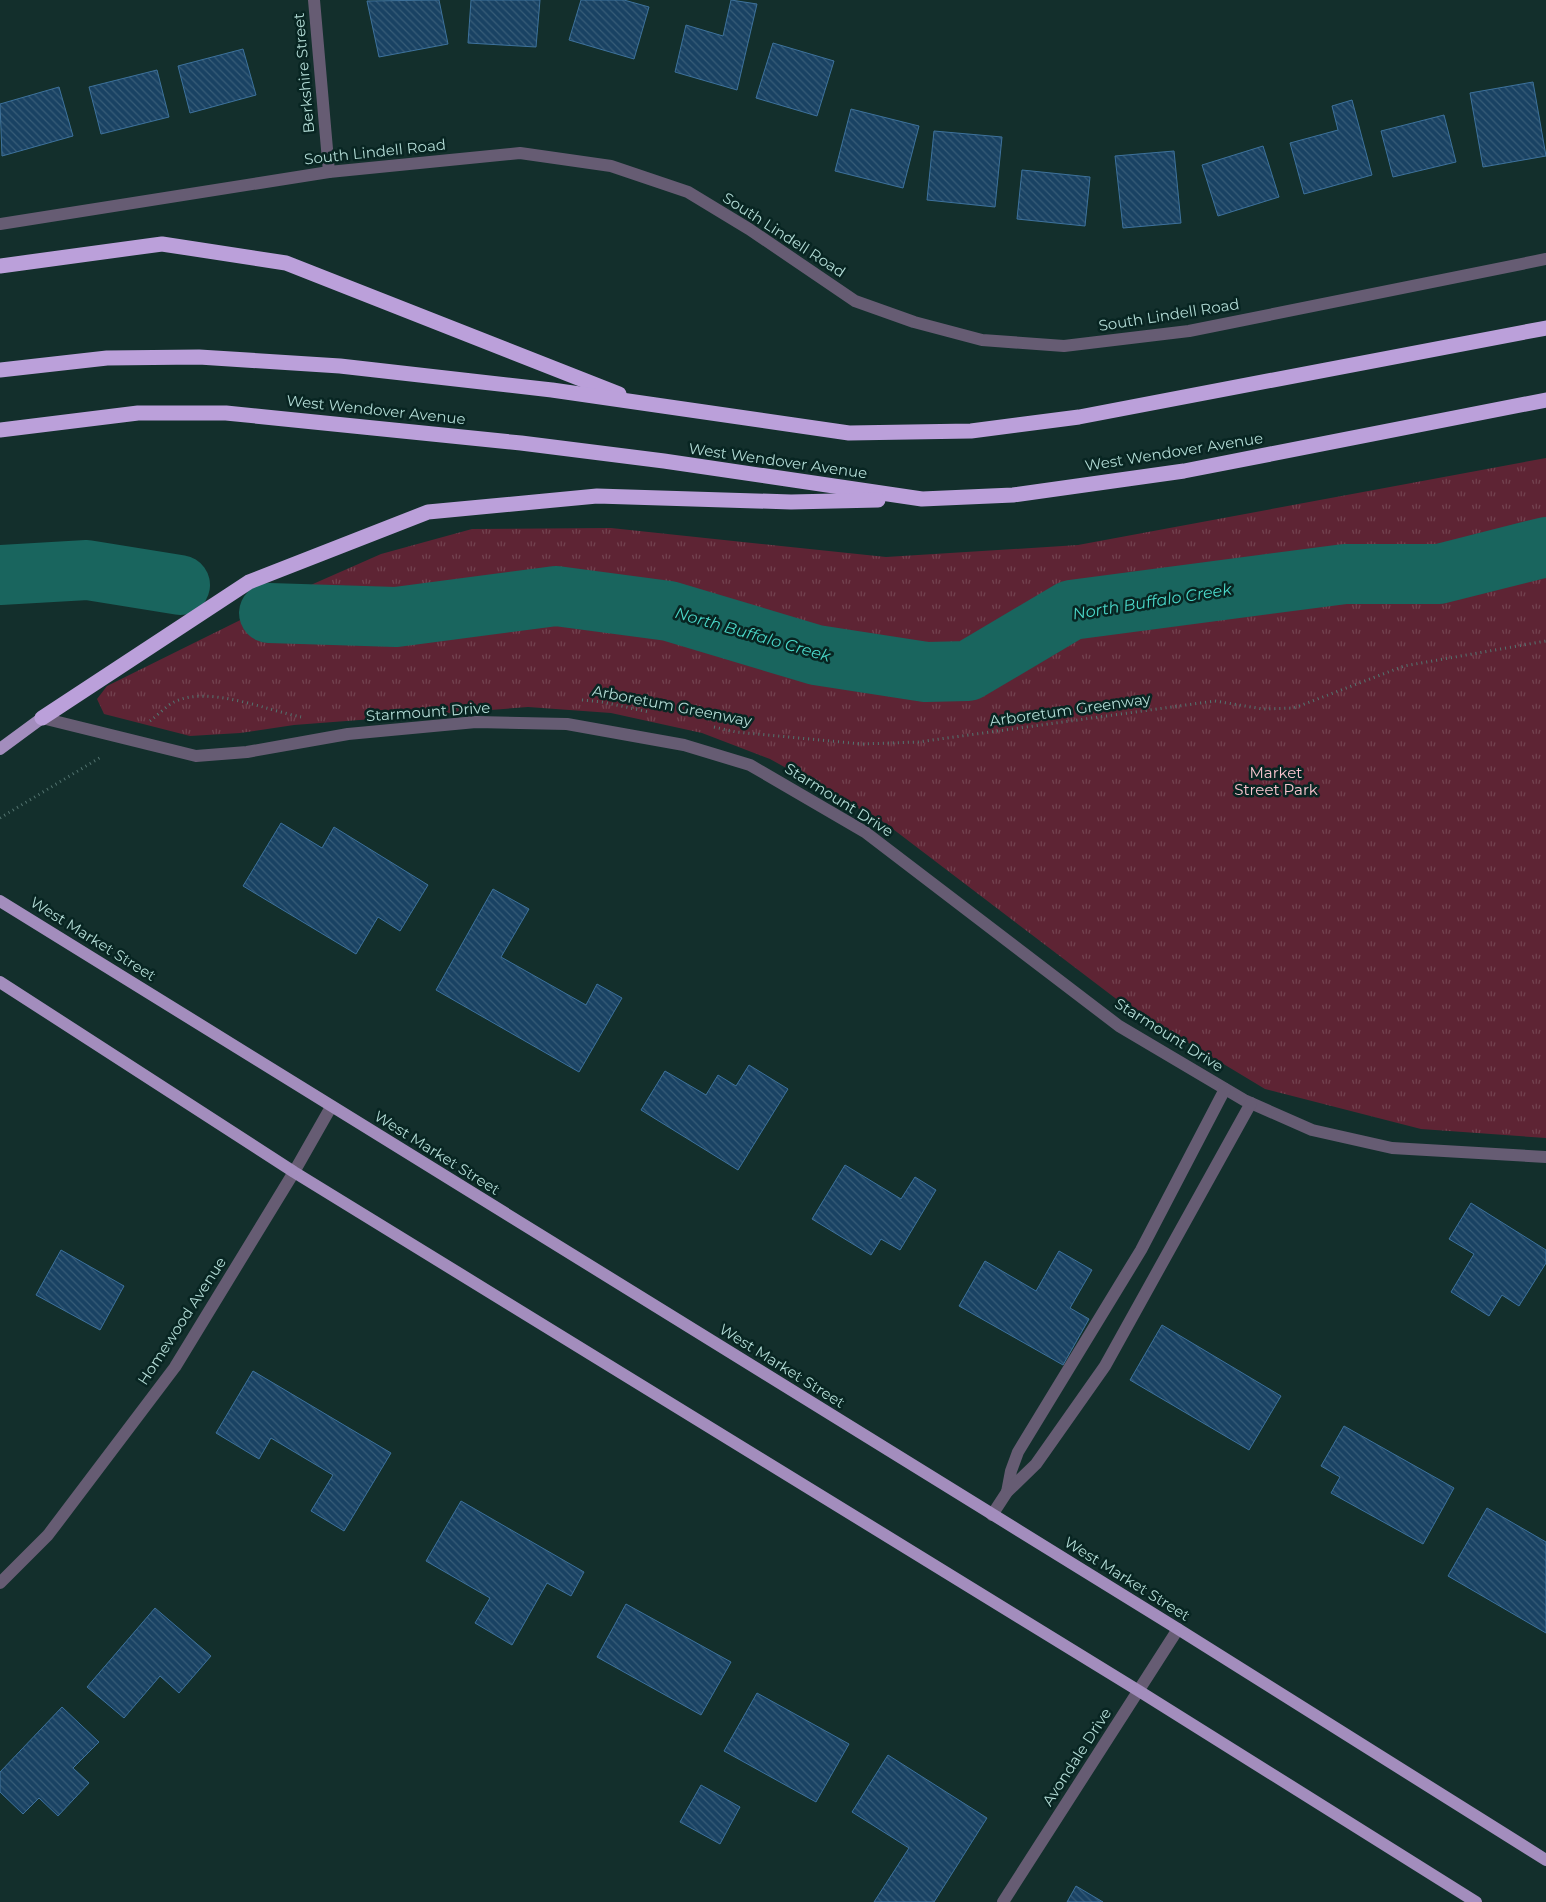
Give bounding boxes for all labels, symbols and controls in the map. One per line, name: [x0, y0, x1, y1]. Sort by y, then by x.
street label: Berkshire Street: [289, 12, 318, 134]
street label: South Lindell Road: [303, 135, 447, 168]
street label: South Lindell Road: [719, 188, 849, 281]
street label: South Lindell Road: [1097, 294, 1241, 335]
street label: West Wendover Avenue: [285, 391, 467, 428]
street label: West Wendover Avenue: [1083, 428, 1264, 475]
street label: West Wendover Avenue: [688, 439, 869, 482]
water label: North Buffalo Creek: [1071, 579, 1234, 623]
water label: North Buffalo Creek: [673, 603, 834, 666]
street label: Arboretum Greenway: [591, 681, 754, 730]
street label: Arboretum Greenway: [988, 689, 1152, 730]
street label: Starmount Drive: [365, 698, 491, 725]
street label: Starmount Drive: [781, 758, 897, 841]
park label: Market Street Park: [1234, 763, 1318, 799]
street label: West Market Street: [27, 892, 160, 985]
street label: Starmount Drive: [1111, 993, 1227, 1076]
street label: West Market Street: [371, 1106, 504, 1199]
street label: Homewood Avenue: [133, 1253, 230, 1388]
street label: West Market Street: [716, 1319, 849, 1412]
street label: West Market Street: [1061, 1532, 1194, 1625]
street label: Avondale Drive: [1038, 1704, 1115, 1809]

